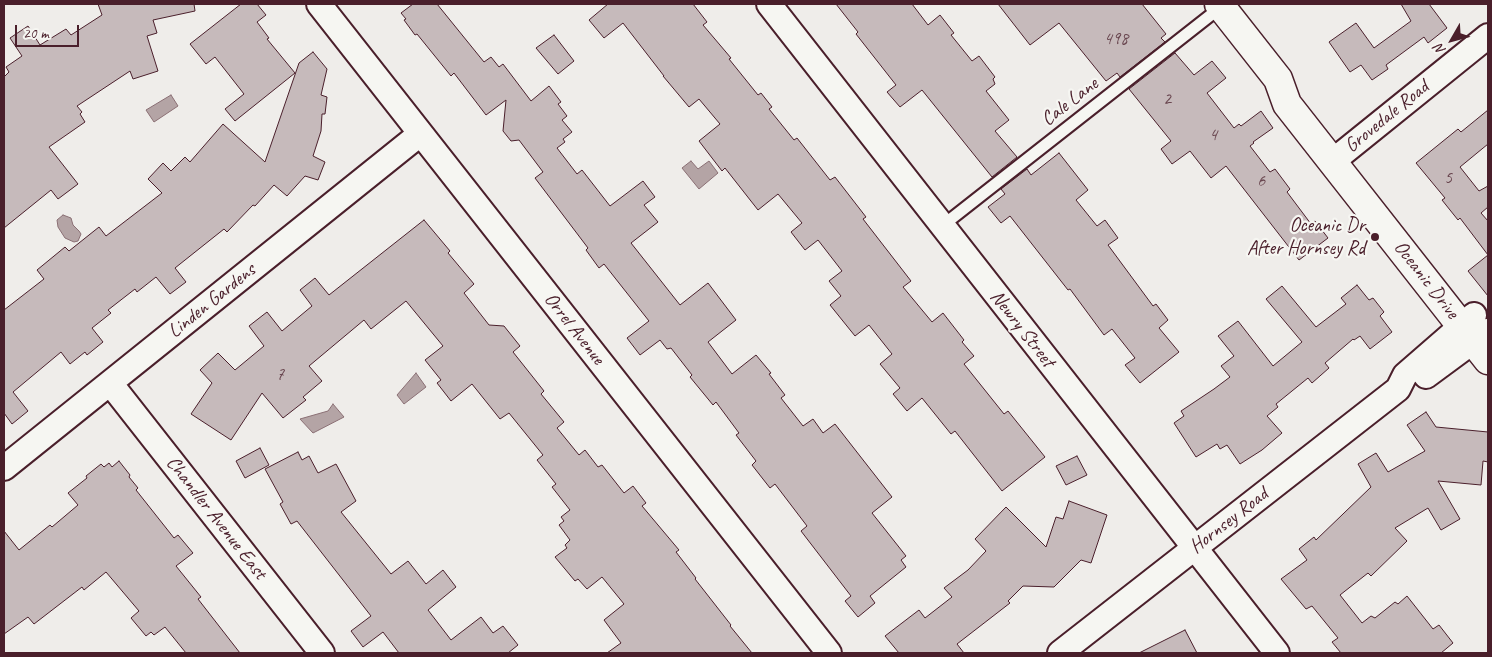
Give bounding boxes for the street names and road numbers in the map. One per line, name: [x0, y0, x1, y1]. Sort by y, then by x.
street label: Cale Lane: [1037, 72, 1103, 132]
street label: Grovedale Road: [1340, 76, 1434, 158]
street label: Oceanic Drive: [1388, 236, 1464, 324]
street label: Linden Gardens: [163, 258, 261, 344]
street label: Newry Street: [984, 286, 1060, 372]
street label: Orrel Avenue: [538, 288, 610, 370]
street label: Chandler Avenue East: [160, 452, 272, 584]
street label: Hornsey Road: [1185, 483, 1273, 559]

